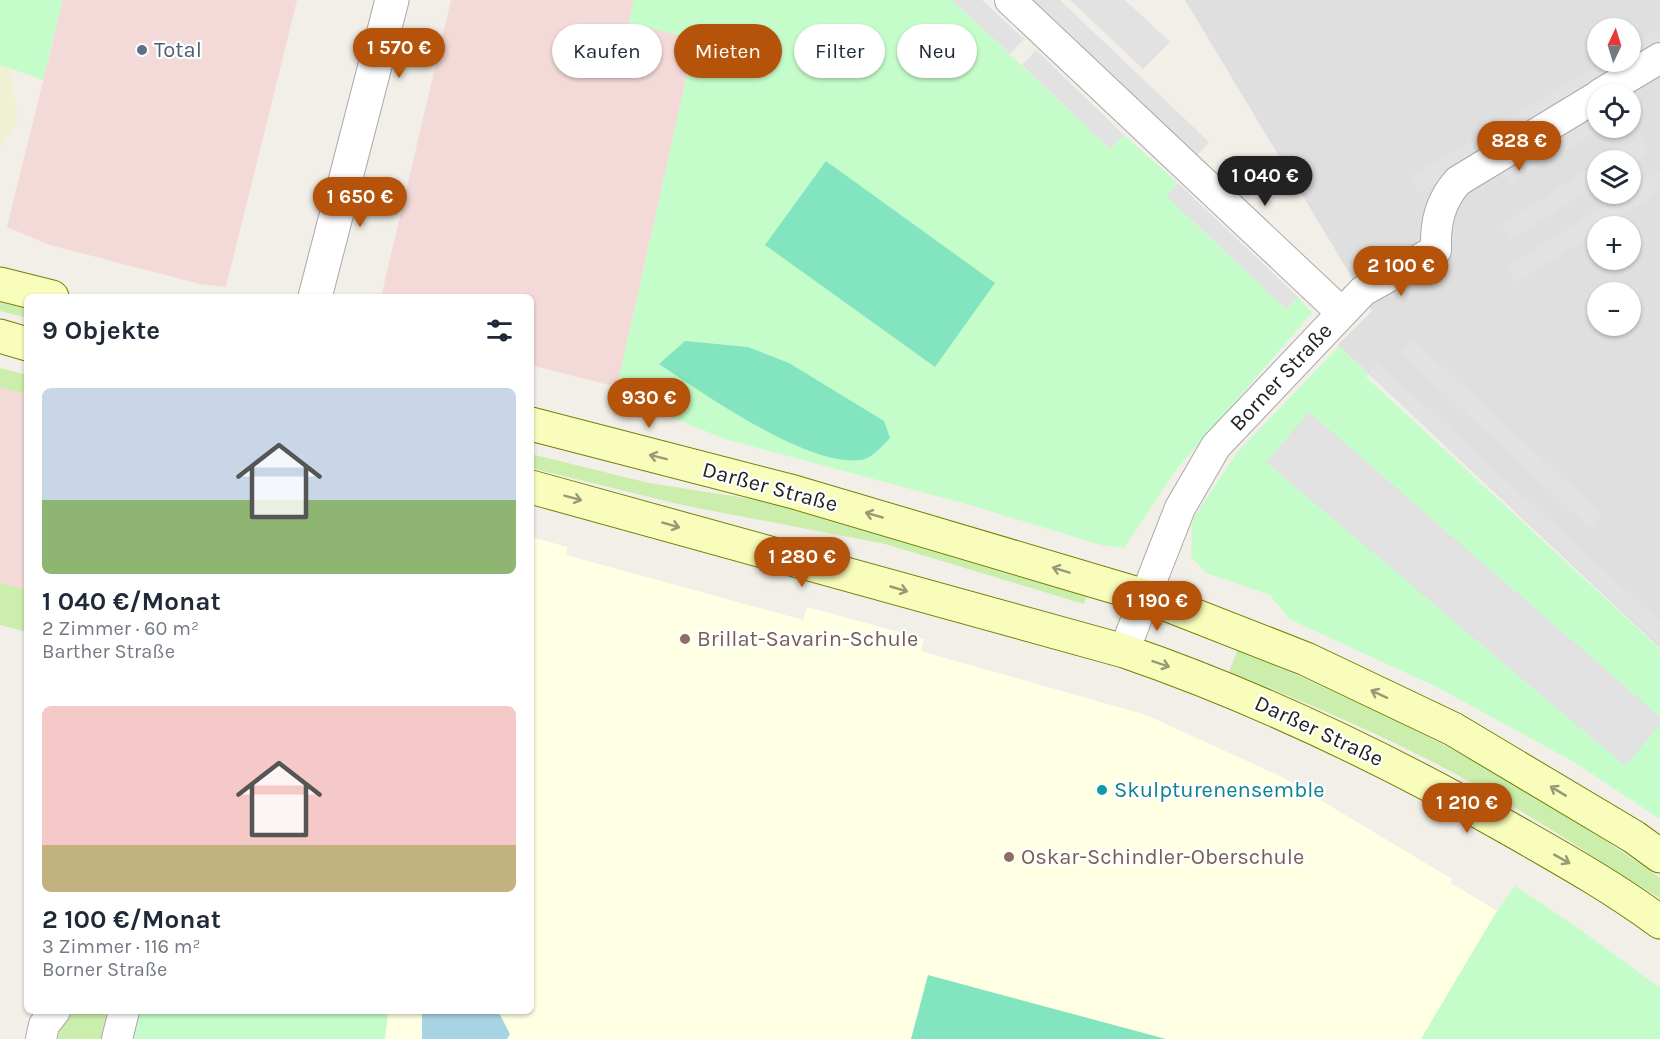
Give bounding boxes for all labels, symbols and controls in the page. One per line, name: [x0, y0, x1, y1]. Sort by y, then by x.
north arrow: [1587, 18, 1641, 72]
map controls: [1587, 18, 1641, 336]
chip: Kaufen: [552, 24, 662, 78]
chip: Mieten: [674, 24, 782, 78]
chip: Filter: [794, 24, 885, 78]
chip: Neu: [897, 24, 977, 78]
pin: 1 570 €: [344, 28, 454, 79]
text: 1 570 €: [367, 36, 431, 59]
place label: Total: [154, 37, 202, 63]
marker: Total: [135, 43, 149, 57]
button: locate: [1587, 84, 1641, 138]
pin: 828 €: [1477, 121, 1561, 172]
text: 828 €: [1491, 129, 1547, 152]
button: layers: [1587, 150, 1641, 204]
pin: 1 040 €: [1210, 156, 1320, 207]
text: 1 040 €: [1231, 164, 1299, 187]
pin: 1 650 €: [305, 177, 415, 228]
text: 1 650 €: [327, 185, 393, 208]
button: +: [1587, 216, 1641, 270]
pin: 2 100 €: [1346, 246, 1456, 297]
text: 2 100 €: [1367, 254, 1435, 277]
button: −: [1587, 282, 1641, 336]
icon: filters: [483, 314, 516, 347]
text: 9 Objekte: [42, 315, 160, 346]
street label: Borner Straße: [1224, 318, 1338, 436]
pin: 930 €: [607, 378, 691, 429]
text: 930 €: [621, 386, 677, 409]
icon: home: [225, 427, 333, 535]
one-way arrow: [649, 451, 668, 463]
street label: Darßer Straße: [700, 456, 840, 518]
one-way arrow: [563, 493, 582, 505]
one-way arrow: [865, 509, 884, 520]
one-way arrow: [661, 520, 680, 531]
pin: 1 280 €: [747, 537, 857, 588]
text: 1 280 €: [768, 545, 836, 568]
one-way arrow: [1052, 564, 1071, 575]
pin: 1 190 €: [1102, 581, 1212, 632]
one-way arrow: [889, 584, 908, 595]
text: 1 040 €/Monat: [42, 586, 221, 617]
text: 1 190 €: [1126, 589, 1188, 612]
text: 2 Zimmer · 60 m²: [42, 617, 199, 640]
place label: Brillat-Savarin-Schule: [697, 626, 918, 652]
marker: Brillat-Savarin-Schule: [678, 632, 692, 646]
text: Barther Straße: [42, 640, 175, 663]
one-way arrow: [1151, 659, 1169, 670]
one-way arrow: [1371, 688, 1389, 700]
street label: Darßer Straße: [1251, 690, 1387, 772]
icon: home: [225, 745, 333, 853]
place label: Skulpturenensemble: [1114, 777, 1325, 803]
marker: Skulpturenensemble: [1095, 783, 1109, 797]
pin: 1 210 €: [1412, 783, 1522, 834]
one-way arrow: [1550, 785, 1567, 797]
text: 1 210 €: [1436, 791, 1498, 814]
place label: Oskar-Schindler-Oberschule: [1021, 844, 1304, 870]
marker: Oskar-Schindler-Oberschule: [1002, 850, 1016, 864]
one-way arrow: [1553, 854, 1571, 865]
text: 2 100 €/Monat: [42, 904, 221, 935]
text: 3 Zimmer · 116 m²: [42, 935, 201, 958]
text: Borner Straße: [42, 958, 167, 981]

